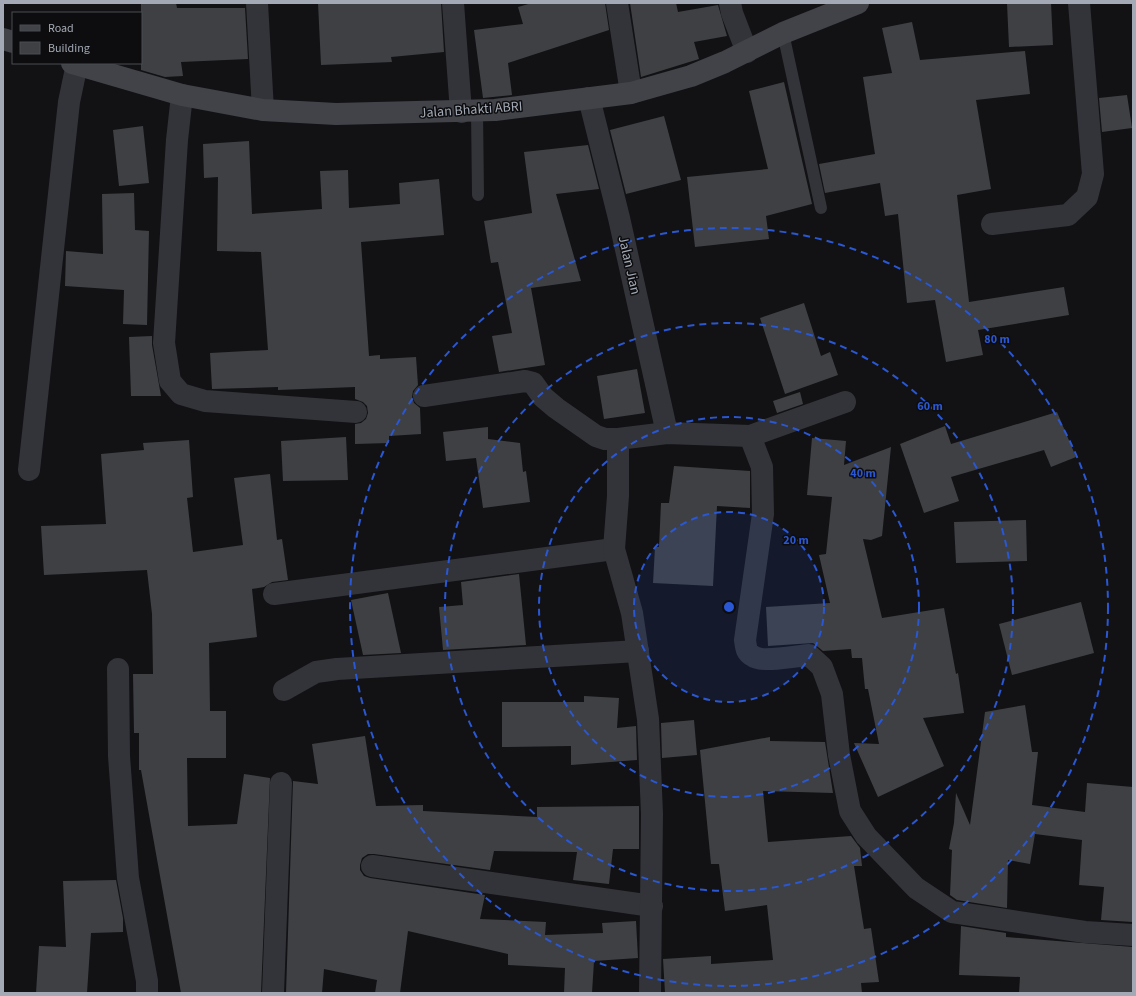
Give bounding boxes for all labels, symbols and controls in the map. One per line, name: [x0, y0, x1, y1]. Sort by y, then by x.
legend: [12, 12, 142, 64]
text: Road: [48, 20, 74, 37]
text: Building: [48, 40, 90, 57]
street label: Jalan Bhakti ABRI: [419, 96, 523, 124]
street label: Jalan Jian: [613, 234, 645, 297]
text: 80 m: [984, 331, 1010, 348]
text: 60 m: [917, 398, 943, 415]
text: 40 m: [850, 465, 876, 482]
text: 20 m: [783, 532, 809, 549]
centre of rings: [722, 600, 736, 614]

